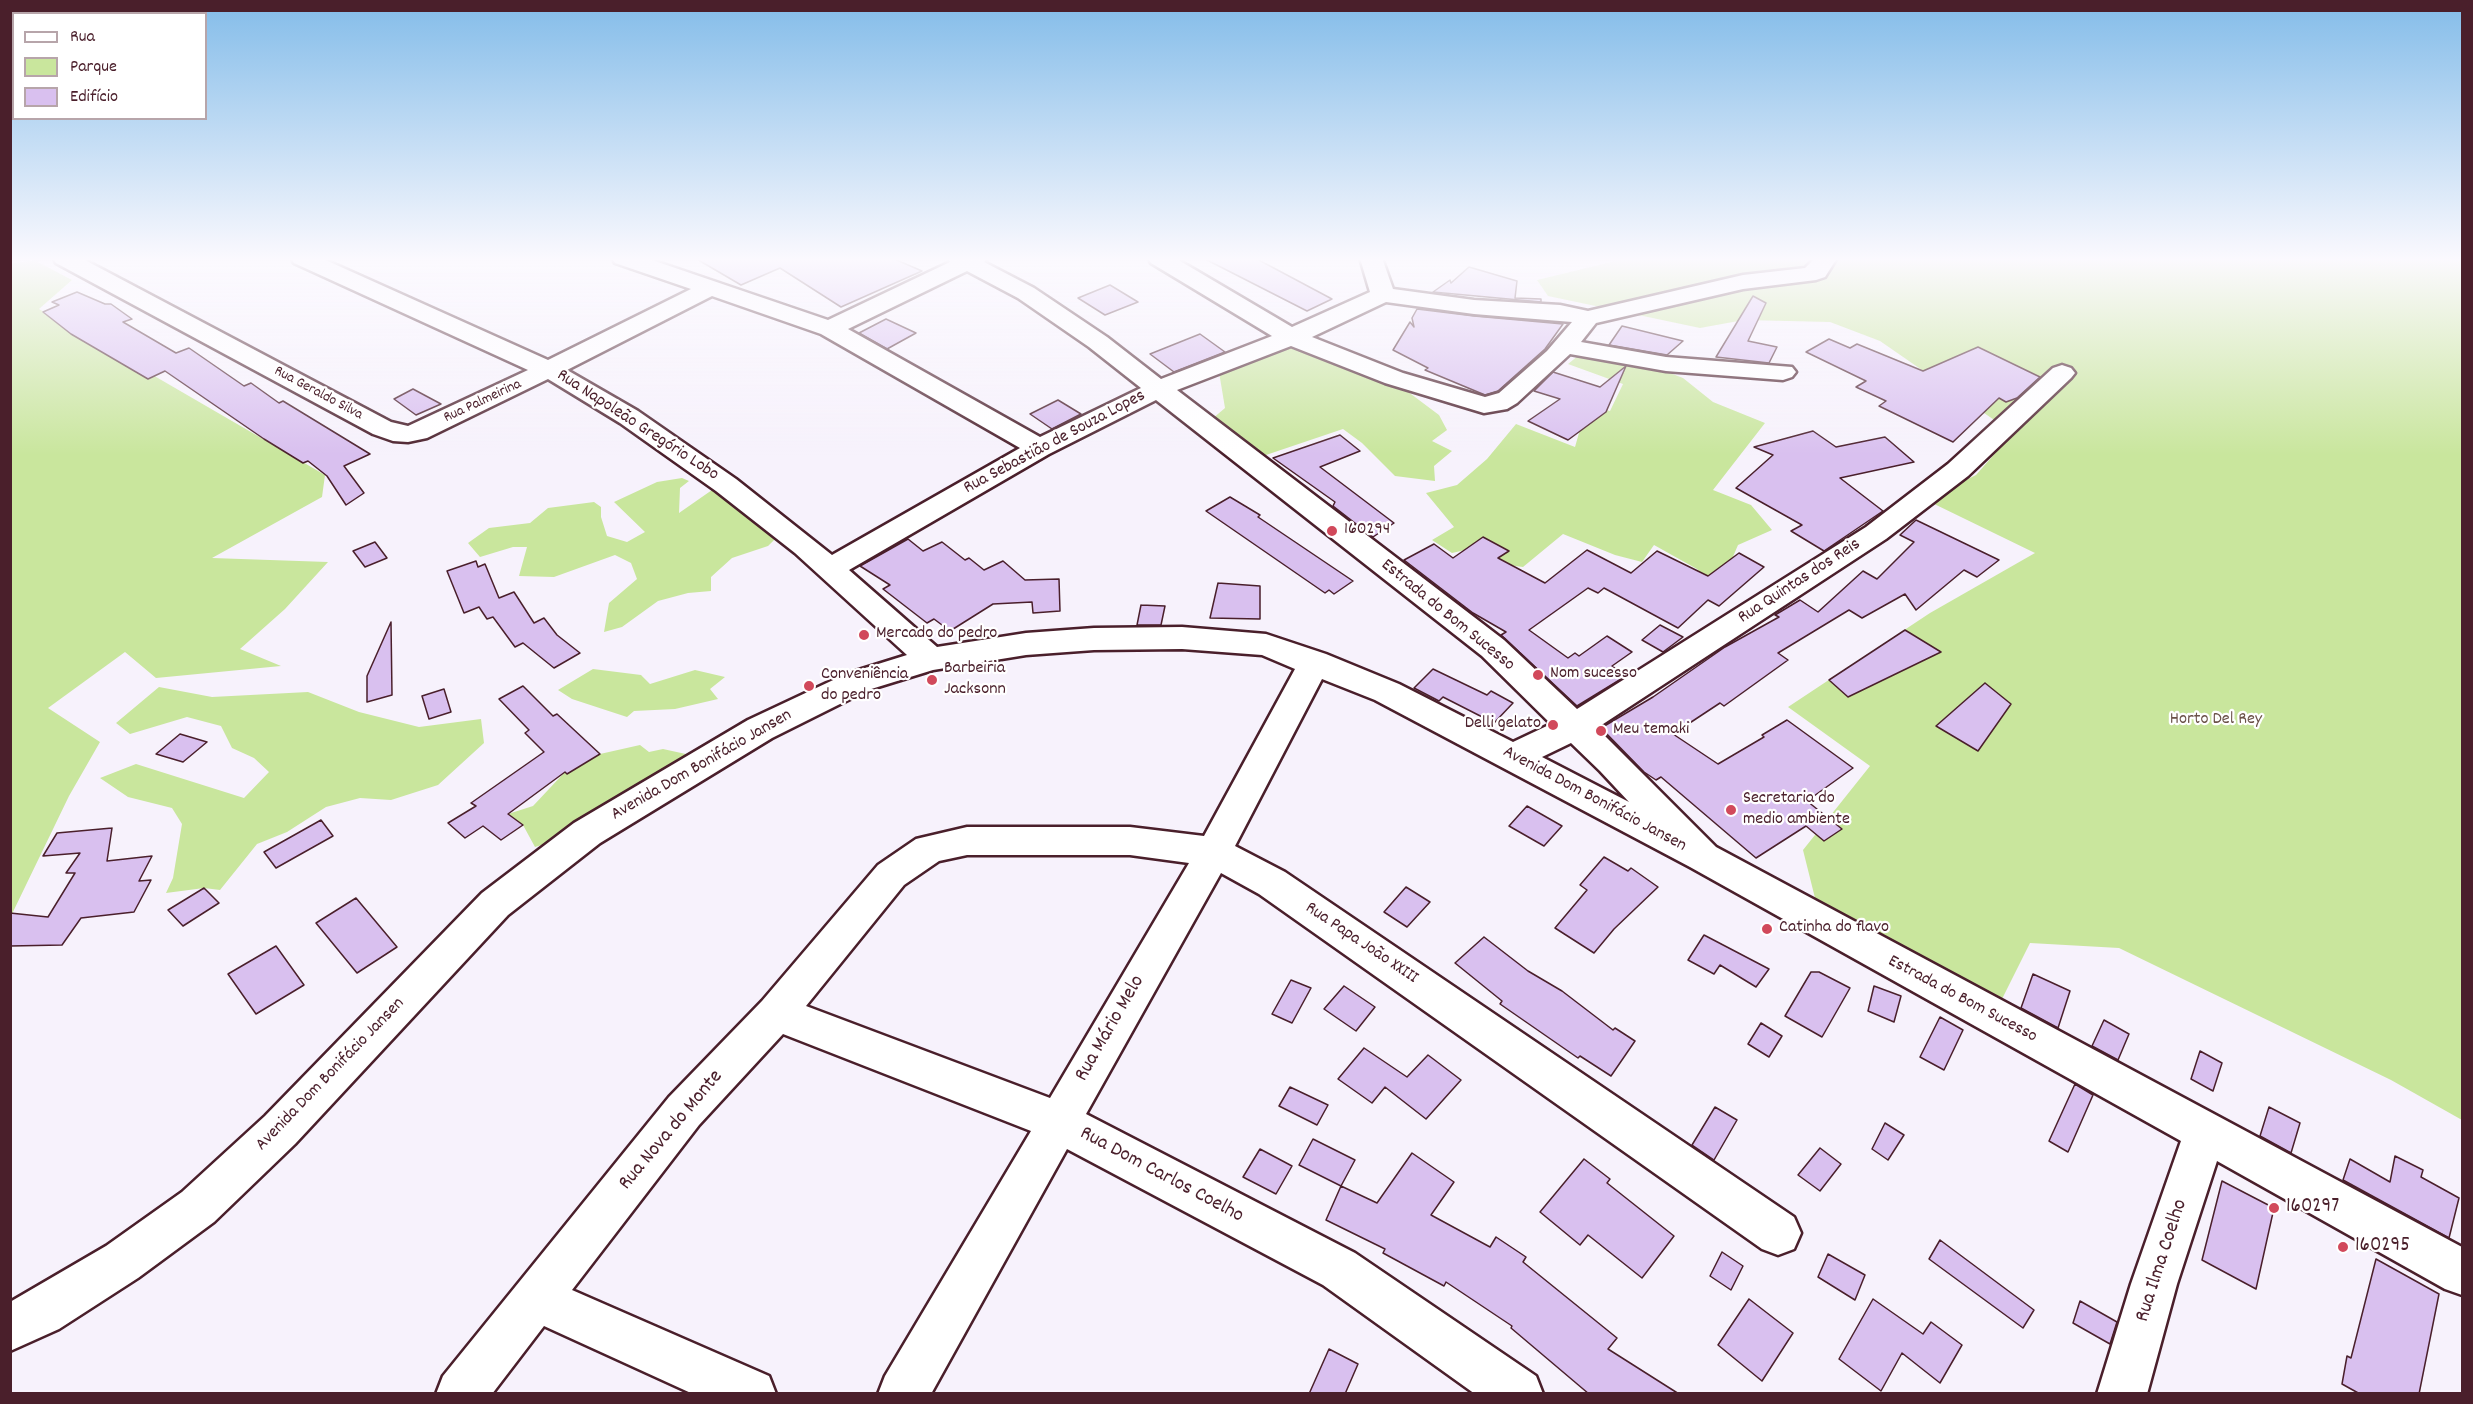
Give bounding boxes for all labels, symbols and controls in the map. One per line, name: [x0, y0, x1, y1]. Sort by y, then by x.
legend: [12, 12, 207, 120]
text: Rua: [70, 25, 95, 50]
text: Parque: [70, 55, 117, 80]
text: Edifício: [70, 85, 118, 110]
street label: Rua Geraldo Silva: [271, 363, 365, 425]
street label: Rua Napoleão Gregório Lobo: [552, 365, 722, 487]
street label: Rua Palmeirina: [441, 376, 525, 428]
street label: Rua Sebastião de Souza Lopes: [960, 386, 1150, 500]
place label: 160294: [1344, 520, 1390, 542]
marker: 160294: [1325, 524, 1339, 538]
street label: Rua Quintas dos Reis: [1735, 534, 1865, 630]
street label: Estrada do Bom Sucesso: [1376, 555, 1518, 677]
place label: Mercado do pedro: [876, 624, 997, 646]
marker: Mercado do pedro: [857, 628, 871, 642]
place label: Barbeiria Jacksonn: [944, 659, 1006, 702]
place label: Nom sucesso: [1550, 664, 1637, 686]
place label: Conveniência do pedro: [821, 665, 908, 708]
marker: Nom sucesso: [1531, 668, 1545, 682]
marker: Barbeiria Jacksonn: [925, 673, 939, 687]
marker: Conveniência do pedro: [802, 679, 816, 693]
street label: Avenida Dom Bonifácio Jansen: [608, 705, 796, 827]
park label: Horto Del Rey: [2170, 710, 2262, 732]
place label: Delli gelato: [1465, 714, 1541, 736]
marker: Delli gelato: [1546, 718, 1560, 732]
place label: Meu temaki: [1613, 720, 1689, 742]
marker: Meu temaki: [1594, 724, 1608, 738]
street label: Avenida Dom Bonifácio Jansen: [1498, 742, 1690, 858]
place label: Secretaria do medio ambiente: [1743, 789, 1850, 832]
marker: Secretaria do medio ambiente: [1724, 803, 1738, 817]
street label: Rua Papa João XXIII: [1300, 898, 1422, 990]
place label: Catinha do flavo: [1779, 918, 1889, 940]
marker: Catinha do flavo: [1760, 922, 1774, 936]
street label: Estrada do Bom Sucesso: [1884, 951, 2040, 1049]
street label: Rua Mário Melo: [1070, 971, 1152, 1087]
street label: Avenida Dom Bonifácio Jansen: [252, 994, 410, 1156]
street label: Rua Nova do Monte: [614, 1066, 730, 1196]
street label: Rua Dom Carlos Coelho: [1075, 1122, 1247, 1230]
place label: 160297: [2286, 1195, 2339, 1221]
street label: Rua Ilma Coelho: [2131, 1197, 2195, 1325]
marker: 160297: [2267, 1201, 2281, 1215]
place label: 160295: [2355, 1234, 2410, 1260]
marker: 160295: [2336, 1240, 2350, 1254]

